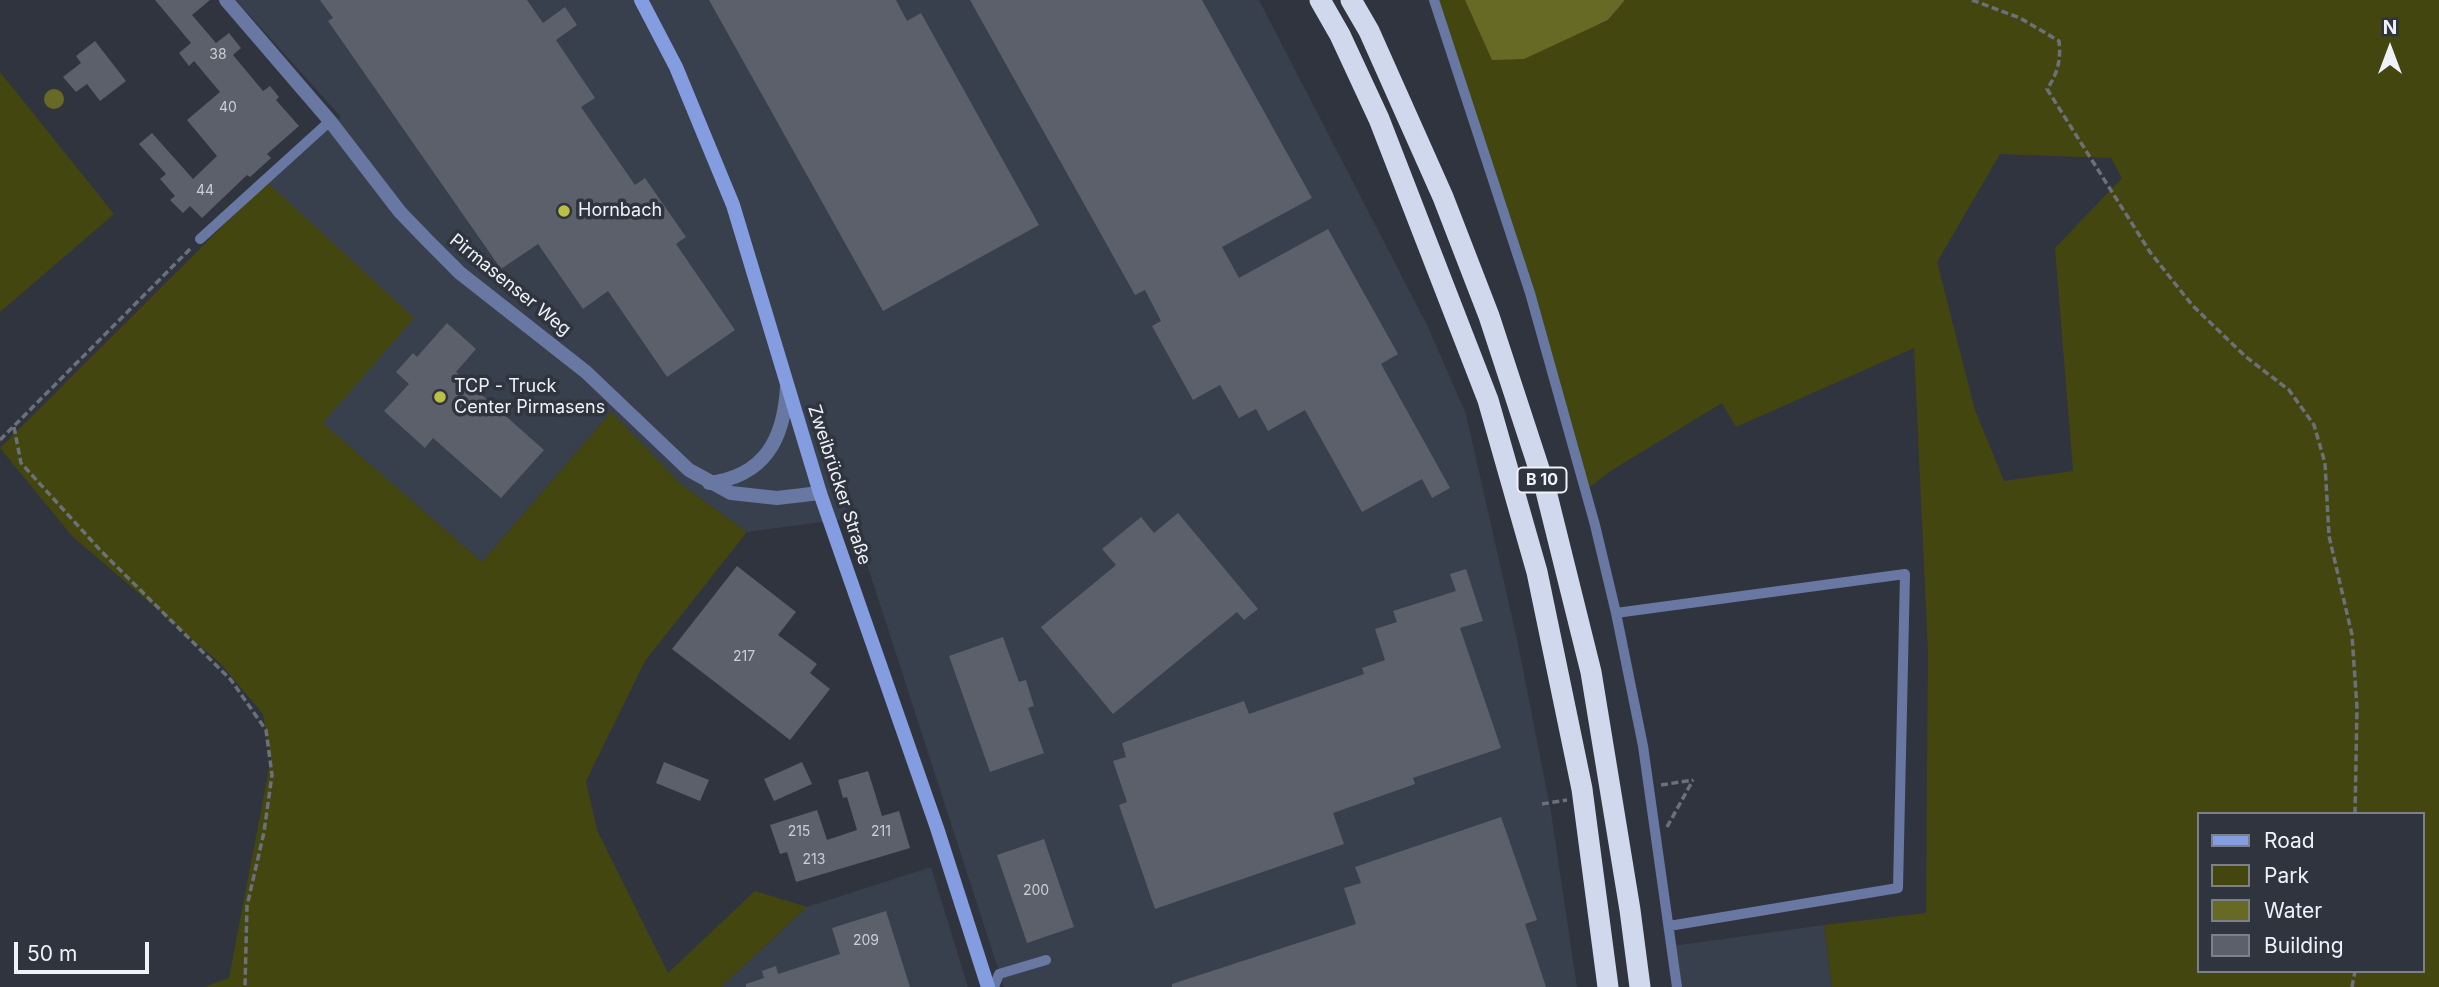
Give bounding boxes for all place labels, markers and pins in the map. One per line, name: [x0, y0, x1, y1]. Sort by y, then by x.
place label: Hornbach: [578, 200, 662, 222]
marker: Hornbach: [556, 203, 572, 219]
place label: TCP - Truck Center Pirmasens: [454, 376, 605, 418]
marker: TCP - Truck Center Pirmasens: [432, 389, 448, 405]

